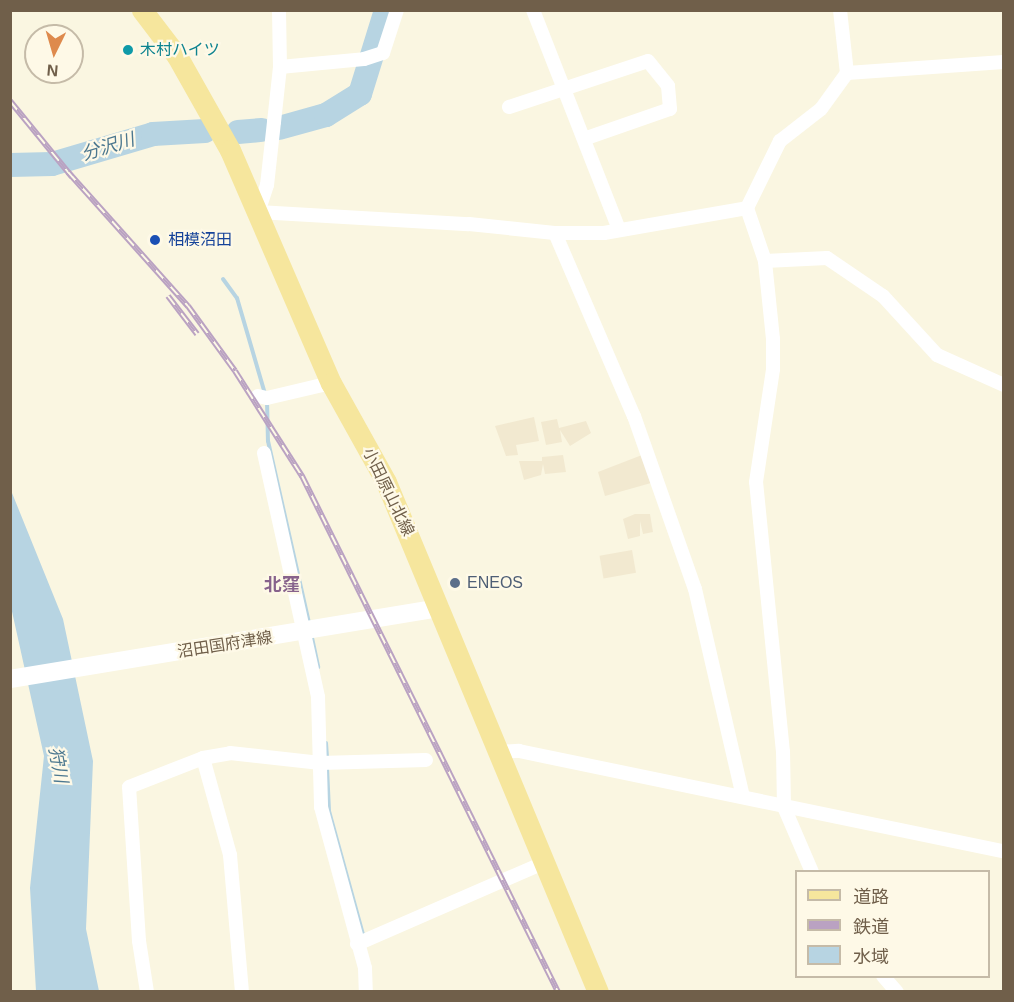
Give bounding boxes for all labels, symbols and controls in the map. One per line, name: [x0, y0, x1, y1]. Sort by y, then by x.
north arrow: [24, 24, 84, 84]
place label: 木村ハイツ: [140, 40, 220, 60]
marker: 木村ハイツ: [121, 43, 135, 57]
text: N: [46, 61, 59, 79]
water label: 分沢川: [79, 129, 137, 165]
place label: 相模沼田: [168, 230, 232, 250]
marker: 相模沼田: [146, 231, 164, 249]
street label: 小田原山北線: [358, 445, 418, 539]
place label: ENEOS: [467, 573, 523, 593]
district label: 北窪: [264, 574, 300, 596]
marker: ENEOS: [448, 576, 462, 590]
street label: 沼田国府津線: [176, 628, 274, 662]
water label: 狩川: [44, 745, 72, 785]
legend: [795, 870, 990, 978]
text: 道路: [853, 887, 889, 907]
text: 鉄道: [853, 917, 889, 937]
text: 水域: [853, 947, 889, 967]

